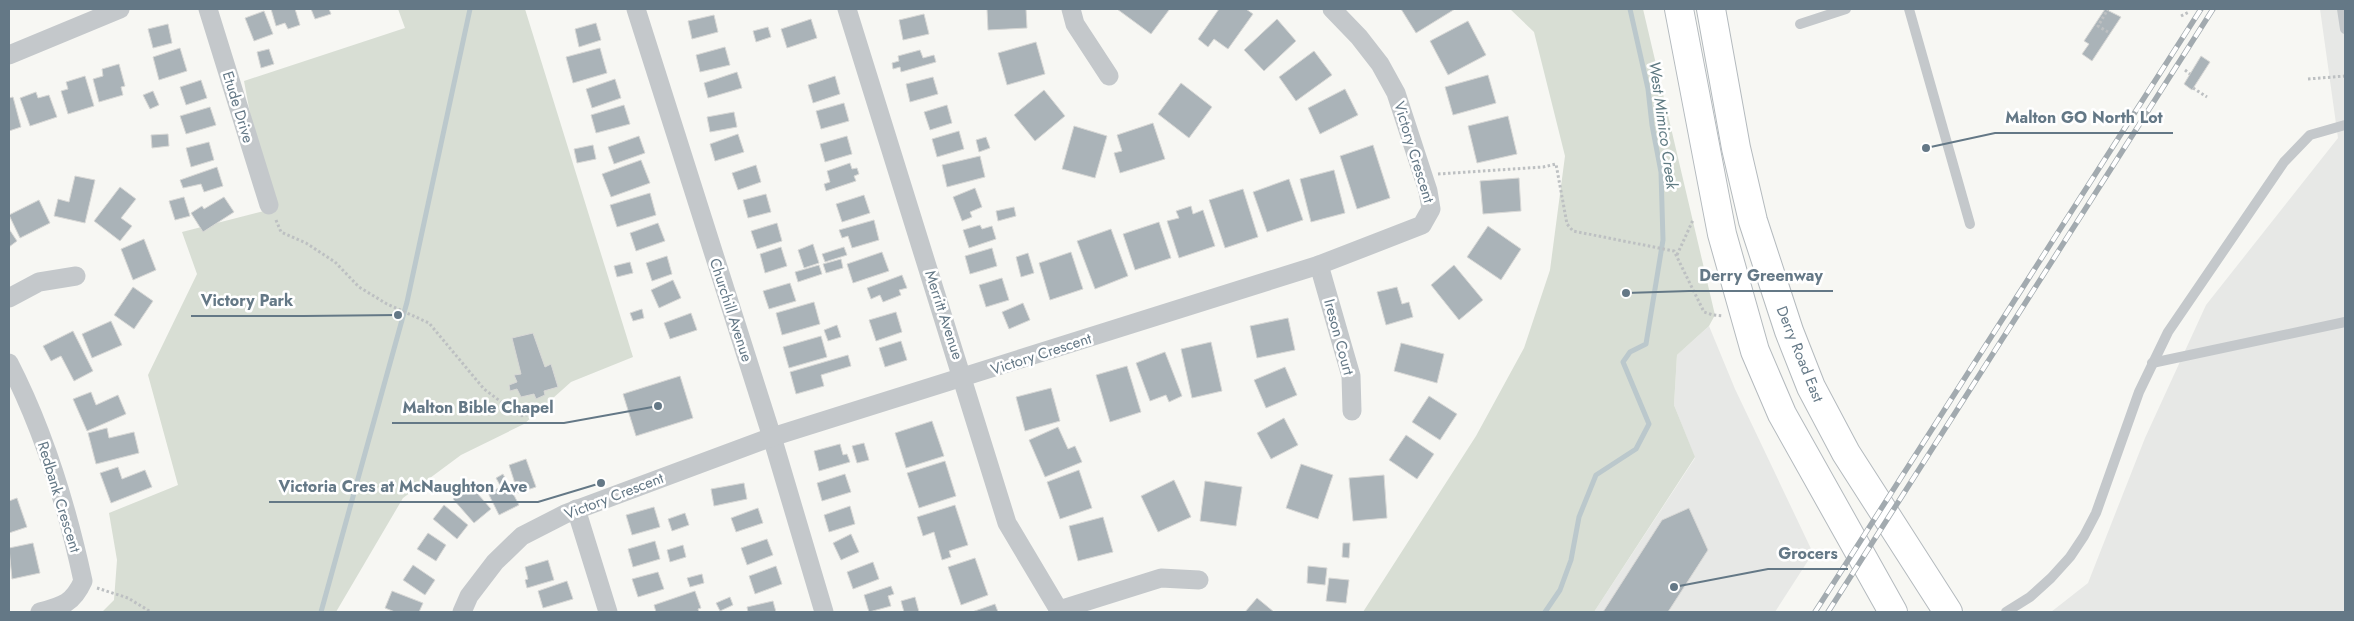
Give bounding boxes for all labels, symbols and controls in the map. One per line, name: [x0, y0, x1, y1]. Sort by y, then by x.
water label: West Mimico Creek: [1643, 60, 1684, 192]
street label: Etude Drive: [217, 68, 259, 146]
street label: Victory Crescent: [1388, 99, 1440, 206]
callout: Malton GO North Lot: [1995, 102, 2173, 133]
text: Malton GO North Lot: [2005, 106, 2164, 129]
street label: Churchill Avenue: [704, 255, 758, 365]
callout: Derry Greenway: [1689, 260, 1833, 291]
text: Derry Greenway: [1699, 264, 1823, 287]
street label: Merritt Avenue: [919, 268, 969, 363]
callout: Victory Park: [191, 285, 304, 316]
text: Victory Park: [200, 289, 294, 312]
street label: Ireson Court: [1318, 296, 1360, 378]
street label: Derry Road East: [1771, 303, 1829, 406]
street label: Victory Crescent: [988, 327, 1095, 381]
callout: Malton Bible Chapel: [392, 392, 564, 423]
text: Malton Bible Chapel: [402, 396, 554, 419]
street label: Redbank Crescent: [32, 439, 86, 555]
street label: Victory Crescent: [561, 467, 667, 525]
callout: Victoria Cres at McNaughton Ave: [269, 471, 538, 502]
text: Victoria Cres at McNaughton Ave: [278, 475, 527, 498]
callout: Grocers: [1768, 538, 1848, 569]
text: Grocers: [1778, 542, 1838, 565]

